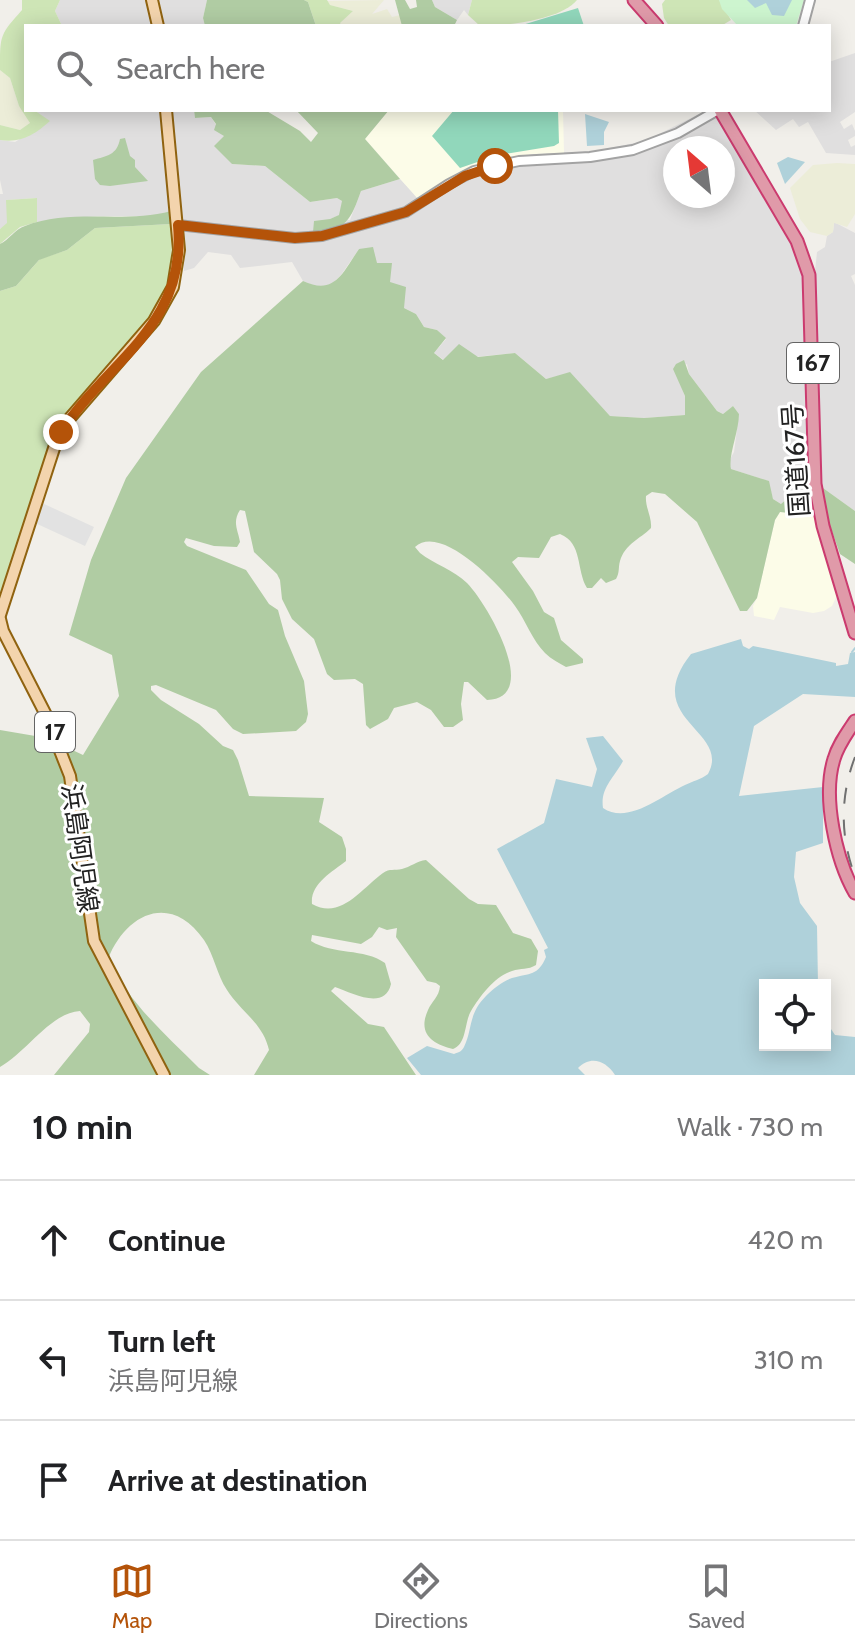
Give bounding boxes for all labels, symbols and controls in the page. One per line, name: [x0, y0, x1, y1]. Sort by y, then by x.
search box: [24, 24, 831, 112]
icon: search: [52, 46, 96, 90]
text: Search here: [116, 50, 265, 87]
north arrow: [663, 136, 735, 208]
route start: [477, 148, 513, 184]
road number: 167: [787, 343, 839, 383]
street label: 国道167号: [776, 402, 816, 518]
route end: [43, 414, 79, 450]
road number: 17: [35, 712, 75, 752]
street label: 浜島阿児線: [55, 781, 105, 915]
map controls: [759, 979, 831, 1051]
button: locate: [759, 979, 831, 1051]
text: 10 min: [32, 1106, 133, 1148]
text: Walk · 730 m: [677, 1111, 823, 1143]
icon: ahead: [32, 1218, 76, 1262]
text: Continue: [108, 1222, 225, 1259]
text: 420 m: [748, 1224, 823, 1256]
text: Turn left: [108, 1323, 216, 1360]
icon: left: [32, 1338, 76, 1382]
text: 310 m: [754, 1344, 823, 1376]
text: 浜島阿児線: [108, 1365, 238, 1397]
icon: arrive: [32, 1458, 76, 1502]
text: Arrive at destination: [108, 1462, 368, 1499]
tab: Map: [110, 1559, 154, 1634]
tab: Directions: [374, 1559, 468, 1634]
tab: Saved: [688, 1559, 745, 1634]

